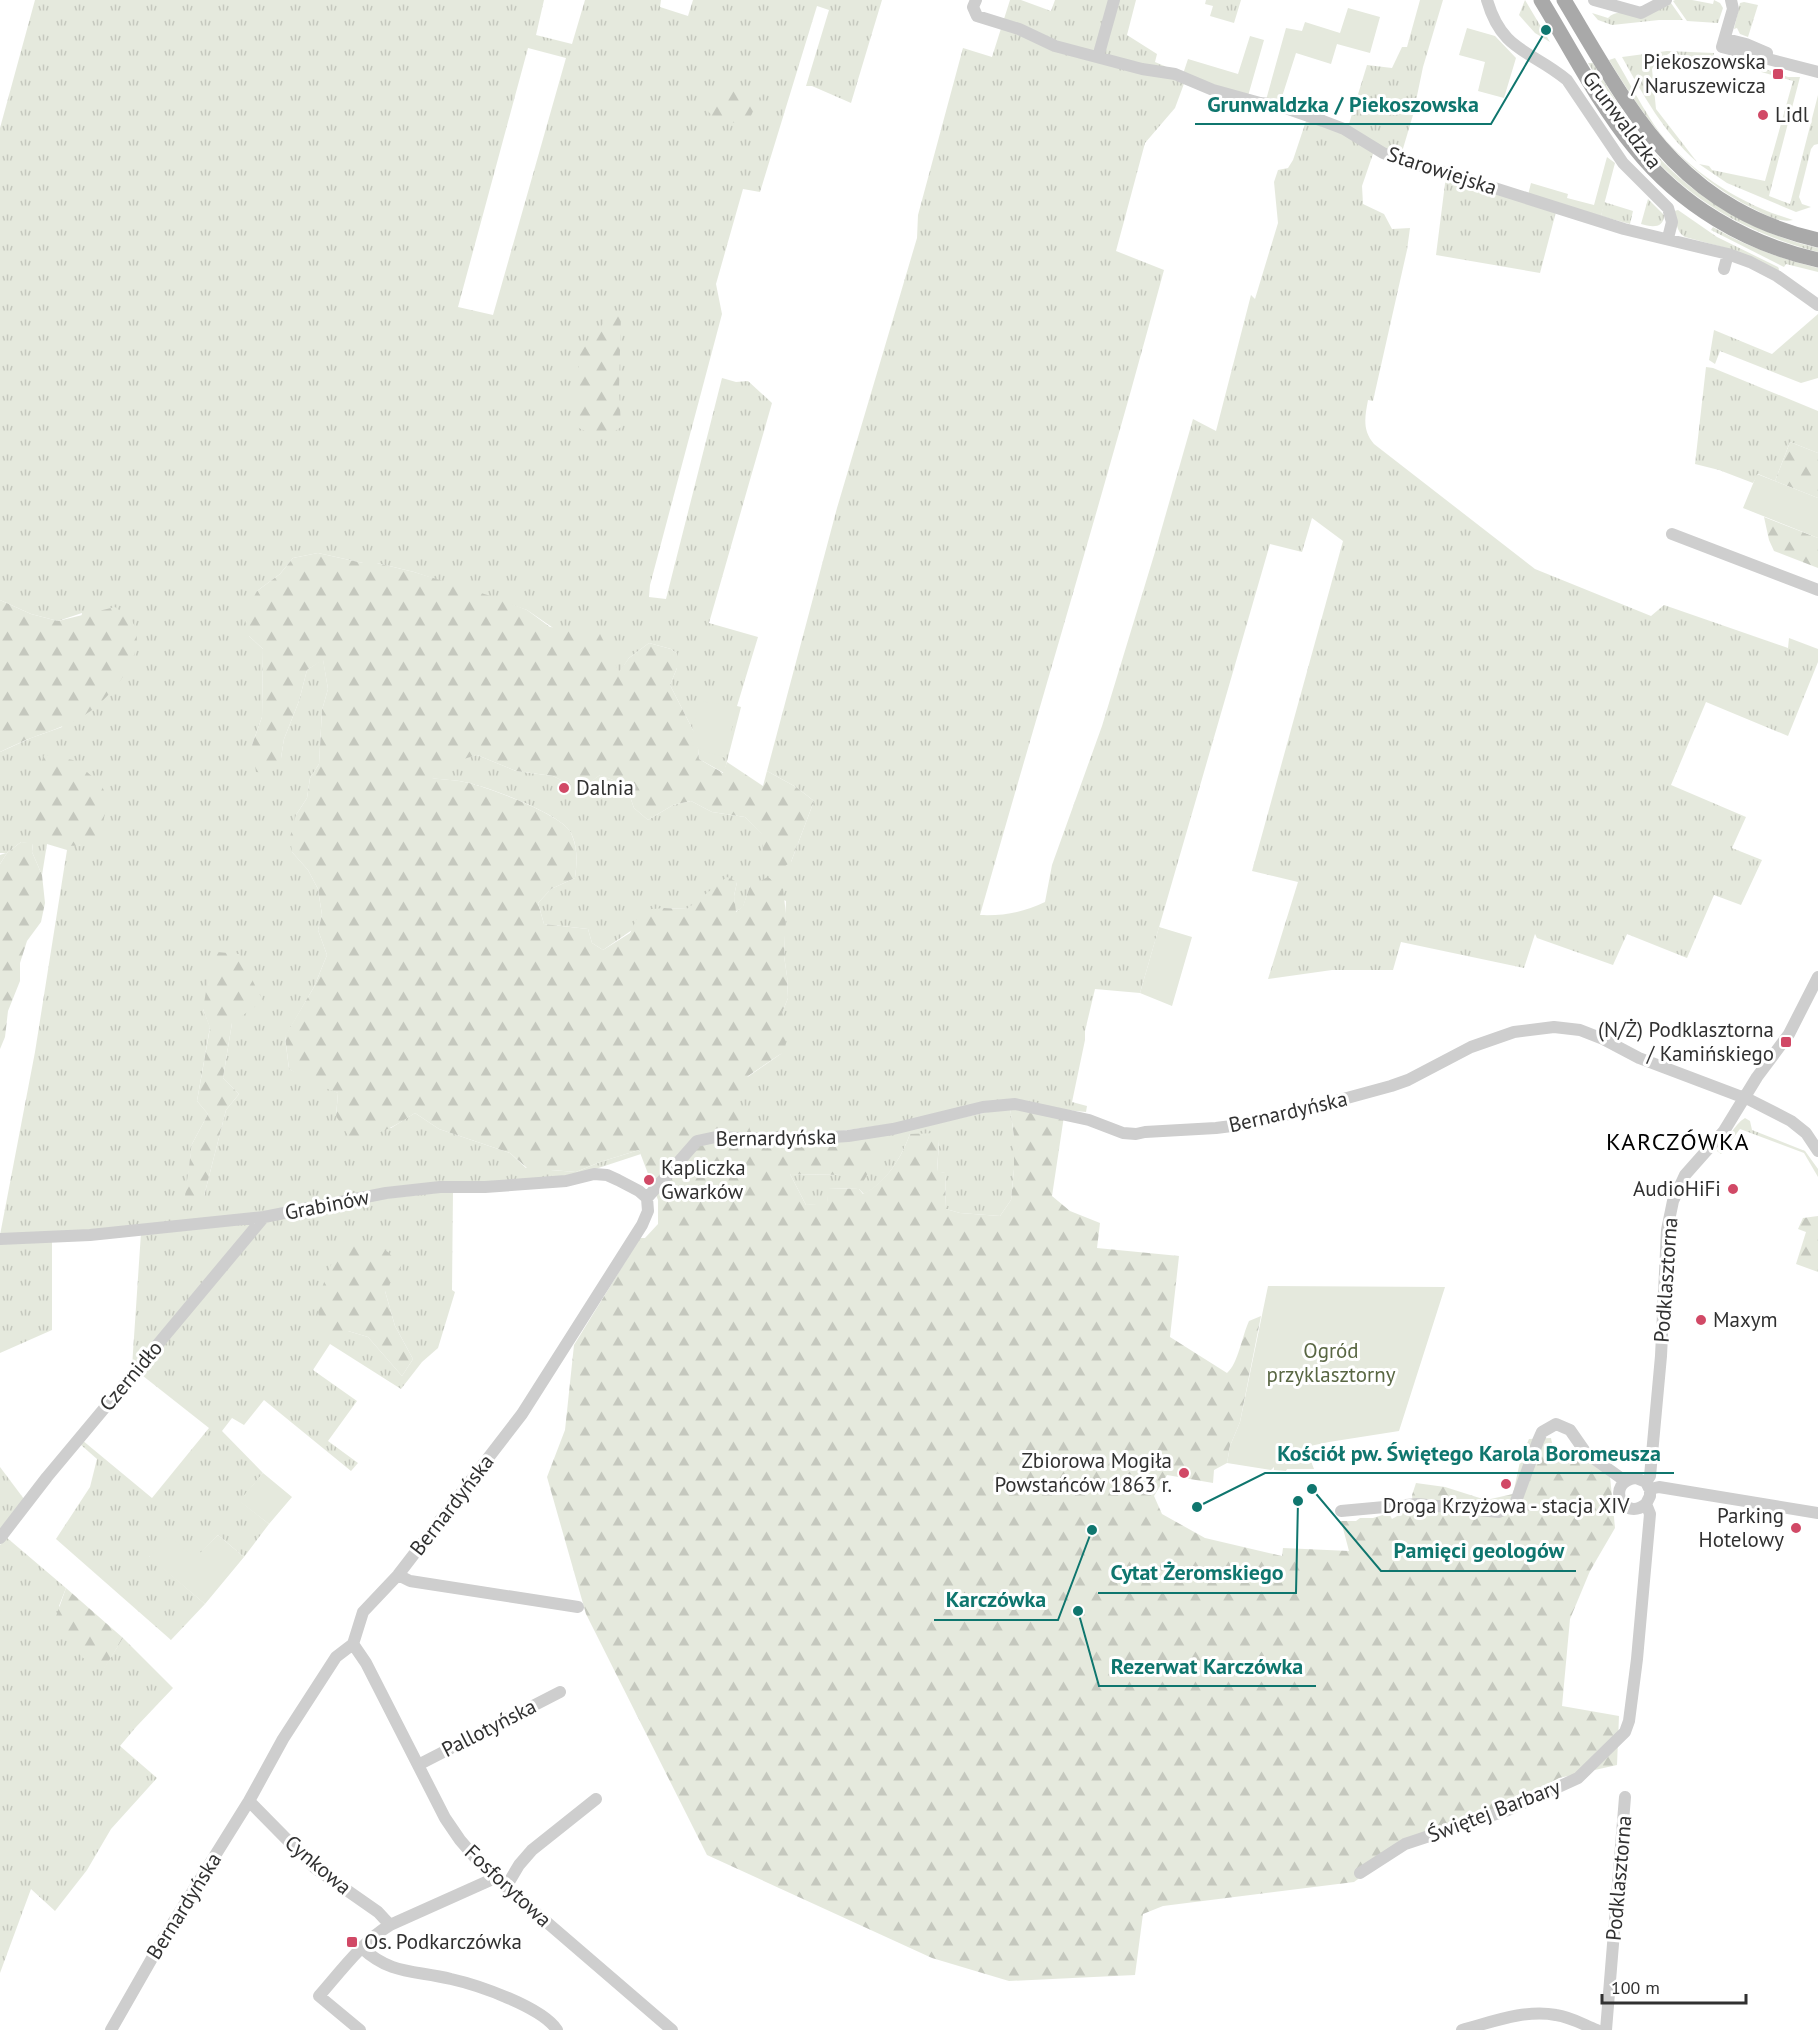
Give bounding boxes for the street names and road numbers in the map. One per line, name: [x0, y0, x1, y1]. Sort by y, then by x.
street label: Grunwaldzka: [1577, 65, 1668, 174]
street label: Starowiejska: [1384, 140, 1500, 201]
street label: Bernardyńska: [1226, 1085, 1350, 1138]
street label: Bernardyńska: [715, 1123, 837, 1152]
street label: Grabinów: [282, 1183, 372, 1226]
street label: Podklasztorna: [1648, 1216, 1683, 1344]
street label: Czernidło: [93, 1335, 168, 1417]
street label: Bernardyńska: [404, 1449, 499, 1561]
street label: Pallotyńska: [437, 1692, 541, 1763]
street label: Świętej Barbary: [1424, 1773, 1564, 1848]
street label: Podklasztorna: [1600, 1814, 1637, 1942]
street label: Cynkowa: [279, 1829, 357, 1900]
street label: Fosforytowa: [459, 1838, 558, 1933]
street label: Bernardyńska: [140, 1847, 227, 1964]

